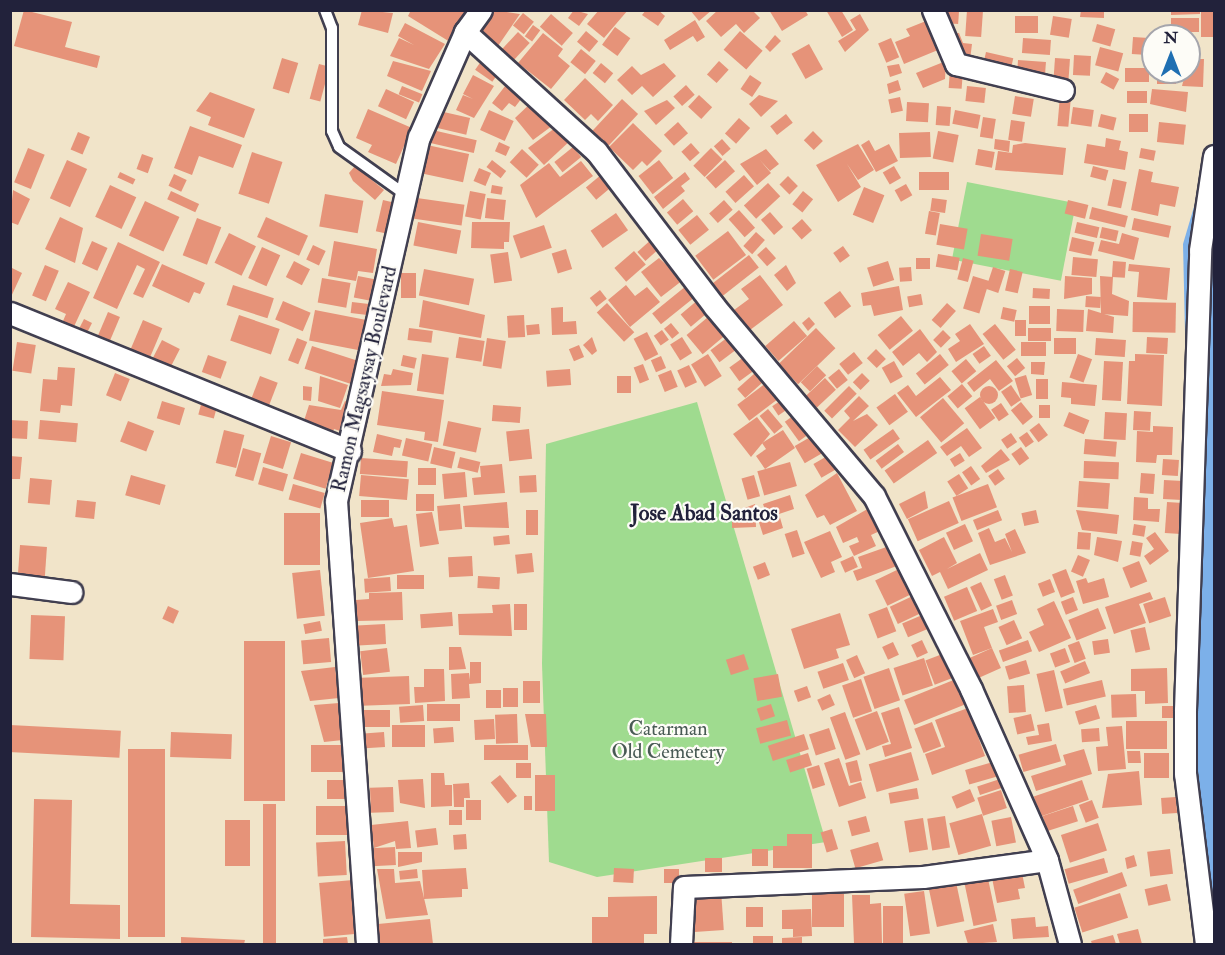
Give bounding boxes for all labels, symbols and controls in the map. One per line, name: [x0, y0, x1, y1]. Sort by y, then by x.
north arrow: [1141, 24, 1201, 84]
text: N: [1164, 28, 1178, 48]
street label: Ramon Magsaysay Boulevard: [326, 264, 402, 494]
district label: Jose Abad Santos: [630, 501, 778, 527]
park label: Catarman Old Cemetery: [611, 717, 725, 764]

